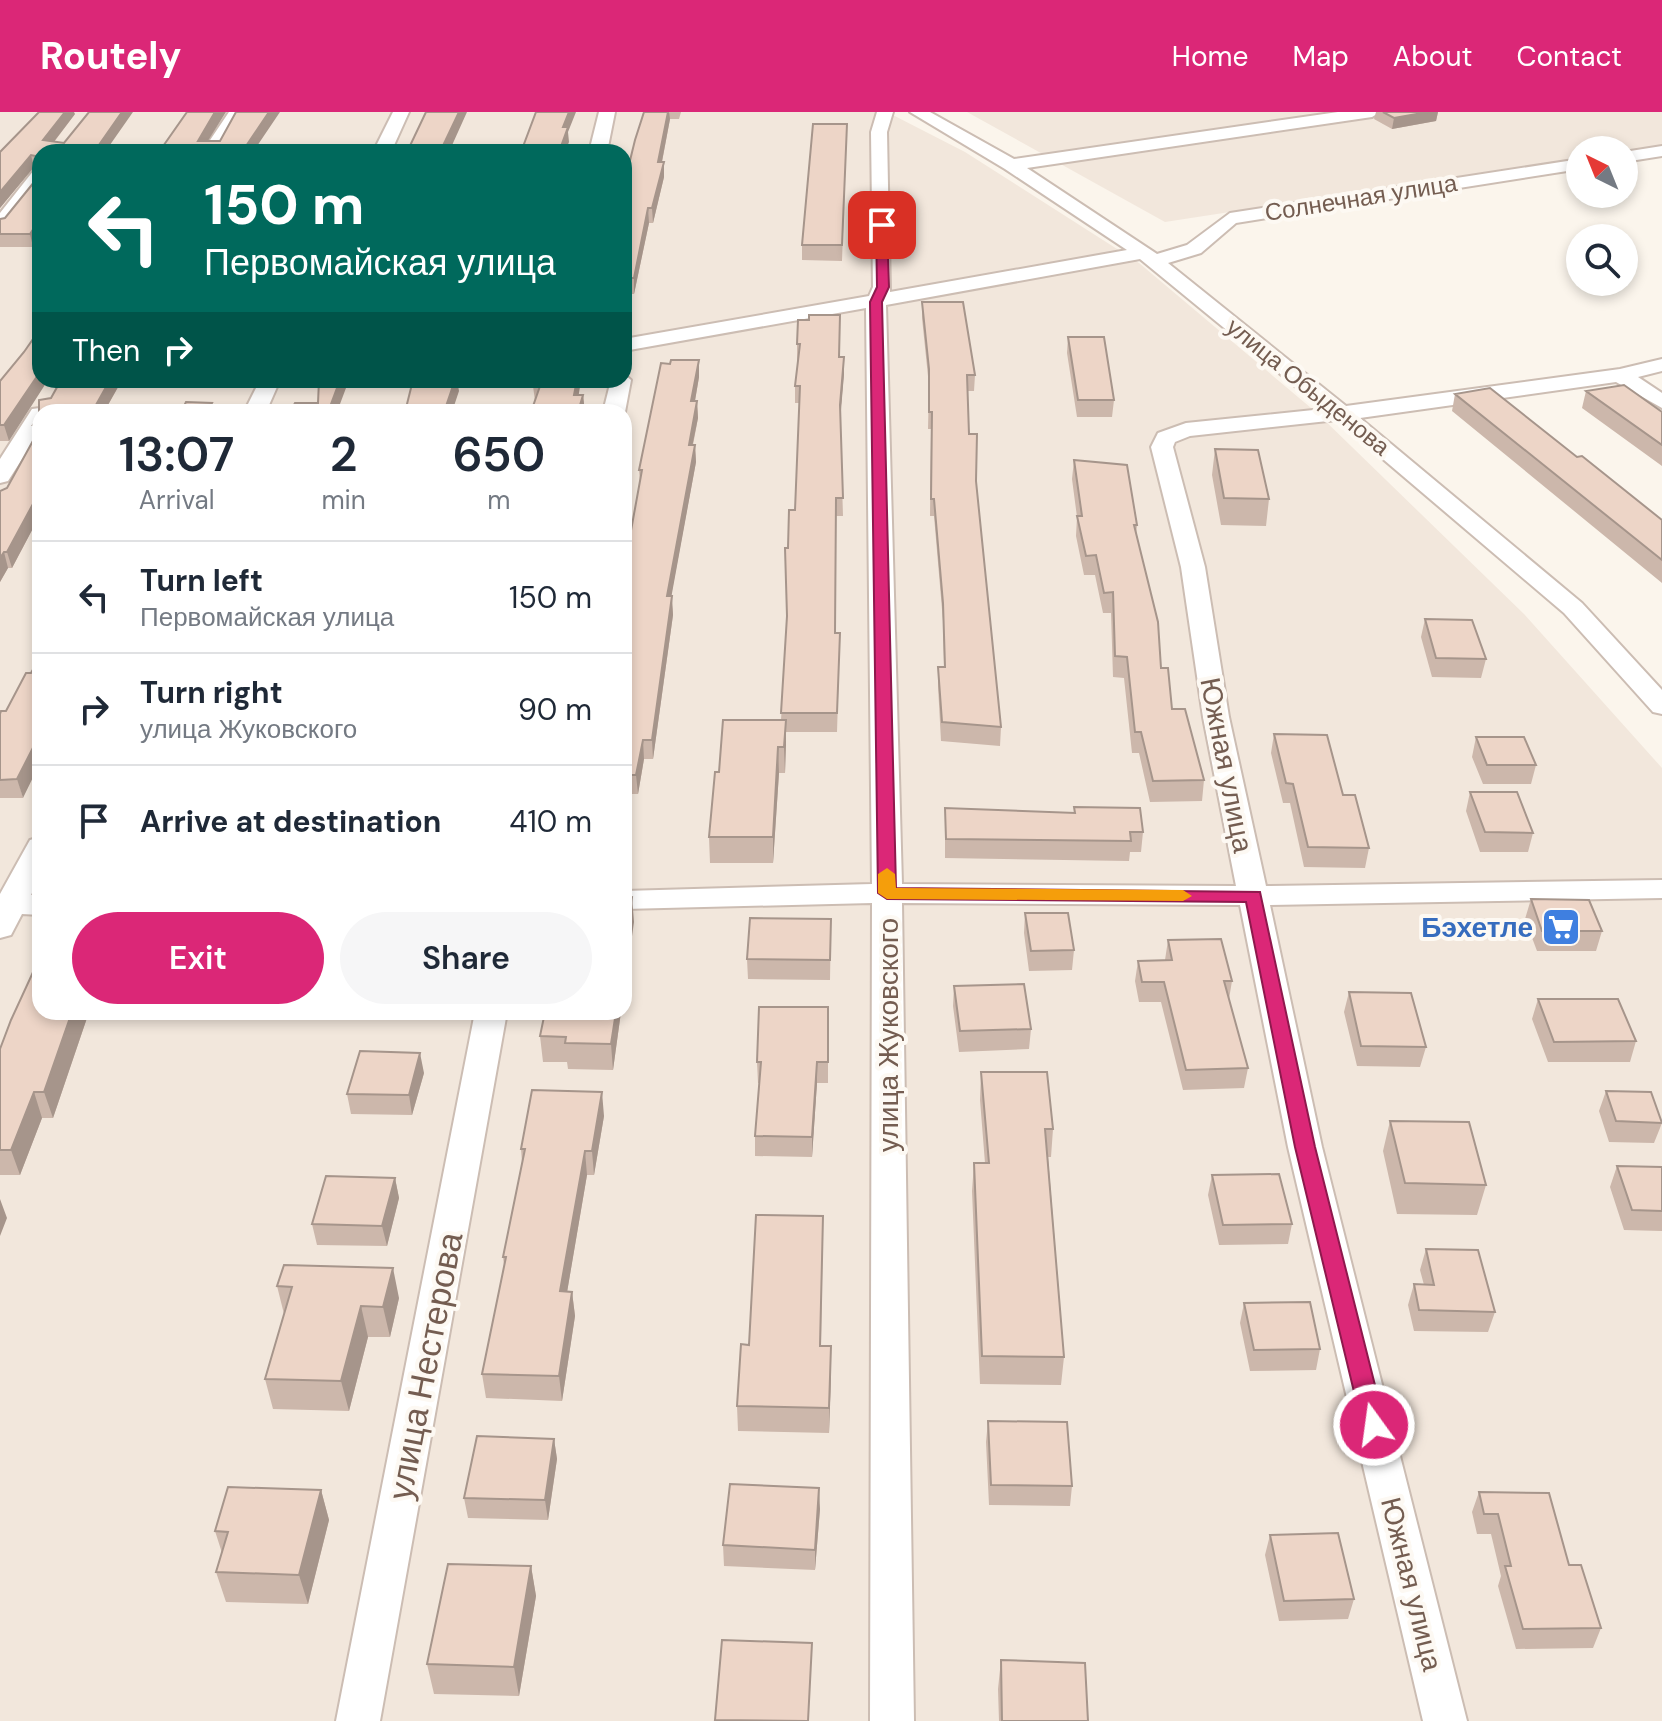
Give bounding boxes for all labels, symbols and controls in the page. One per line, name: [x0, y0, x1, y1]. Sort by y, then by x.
text: Routely: [40, 31, 181, 81]
text: Home: [1172, 38, 1248, 75]
text: Map: [1292, 38, 1349, 75]
text: About: [1393, 38, 1472, 75]
text: Contact: [1516, 38, 1622, 75]
north arrow: [1566, 136, 1638, 208]
map controls: [1566, 136, 1638, 296]
street label: Солнечная улица: [1262, 167, 1460, 228]
text: 150 m: [204, 168, 365, 241]
icon: left: [72, 176, 176, 280]
pin: [848, 191, 916, 259]
icon: arrive: [860, 203, 904, 247]
button: search: [1566, 224, 1638, 296]
text: Первомайская улица: [204, 239, 556, 286]
street label: улица Обыденова: [1220, 311, 1397, 463]
icon: right: [156, 328, 200, 372]
text: Then: [72, 331, 140, 370]
text: 13:07: [119, 423, 235, 486]
text: 2: [330, 423, 357, 486]
text: 650: [453, 423, 545, 486]
text: Arrival: [139, 483, 215, 517]
text: min: [321, 483, 366, 517]
text: m: [487, 483, 510, 517]
text: Turn left: [140, 561, 263, 600]
icon: left: [72, 575, 116, 619]
text: 150 m: [509, 578, 592, 617]
text: Первомайская улица: [140, 600, 394, 634]
text: Turn right: [140, 673, 283, 712]
street label: Южная улица: [1191, 674, 1262, 856]
icon: right: [72, 687, 116, 731]
text: 90 m: [518, 690, 592, 729]
text: улица Жуковского: [140, 712, 357, 746]
icon: arrive: [72, 799, 116, 843]
text: Arrive at destination: [140, 802, 441, 841]
text: 410 m: [509, 802, 592, 841]
supermarket icon: Бэхетле: [1540, 906, 1582, 948]
place label: Бэхетле: [1421, 909, 1533, 946]
button: Exit: [72, 912, 324, 1004]
button: Share: [340, 912, 592, 1004]
street label: улица Жуковского: [870, 918, 907, 1152]
street label: улица Нестерова: [378, 1228, 473, 1504]
position arrow: [1332, 1383, 1416, 1467]
street label: Южная улица: [1372, 1493, 1451, 1675]

